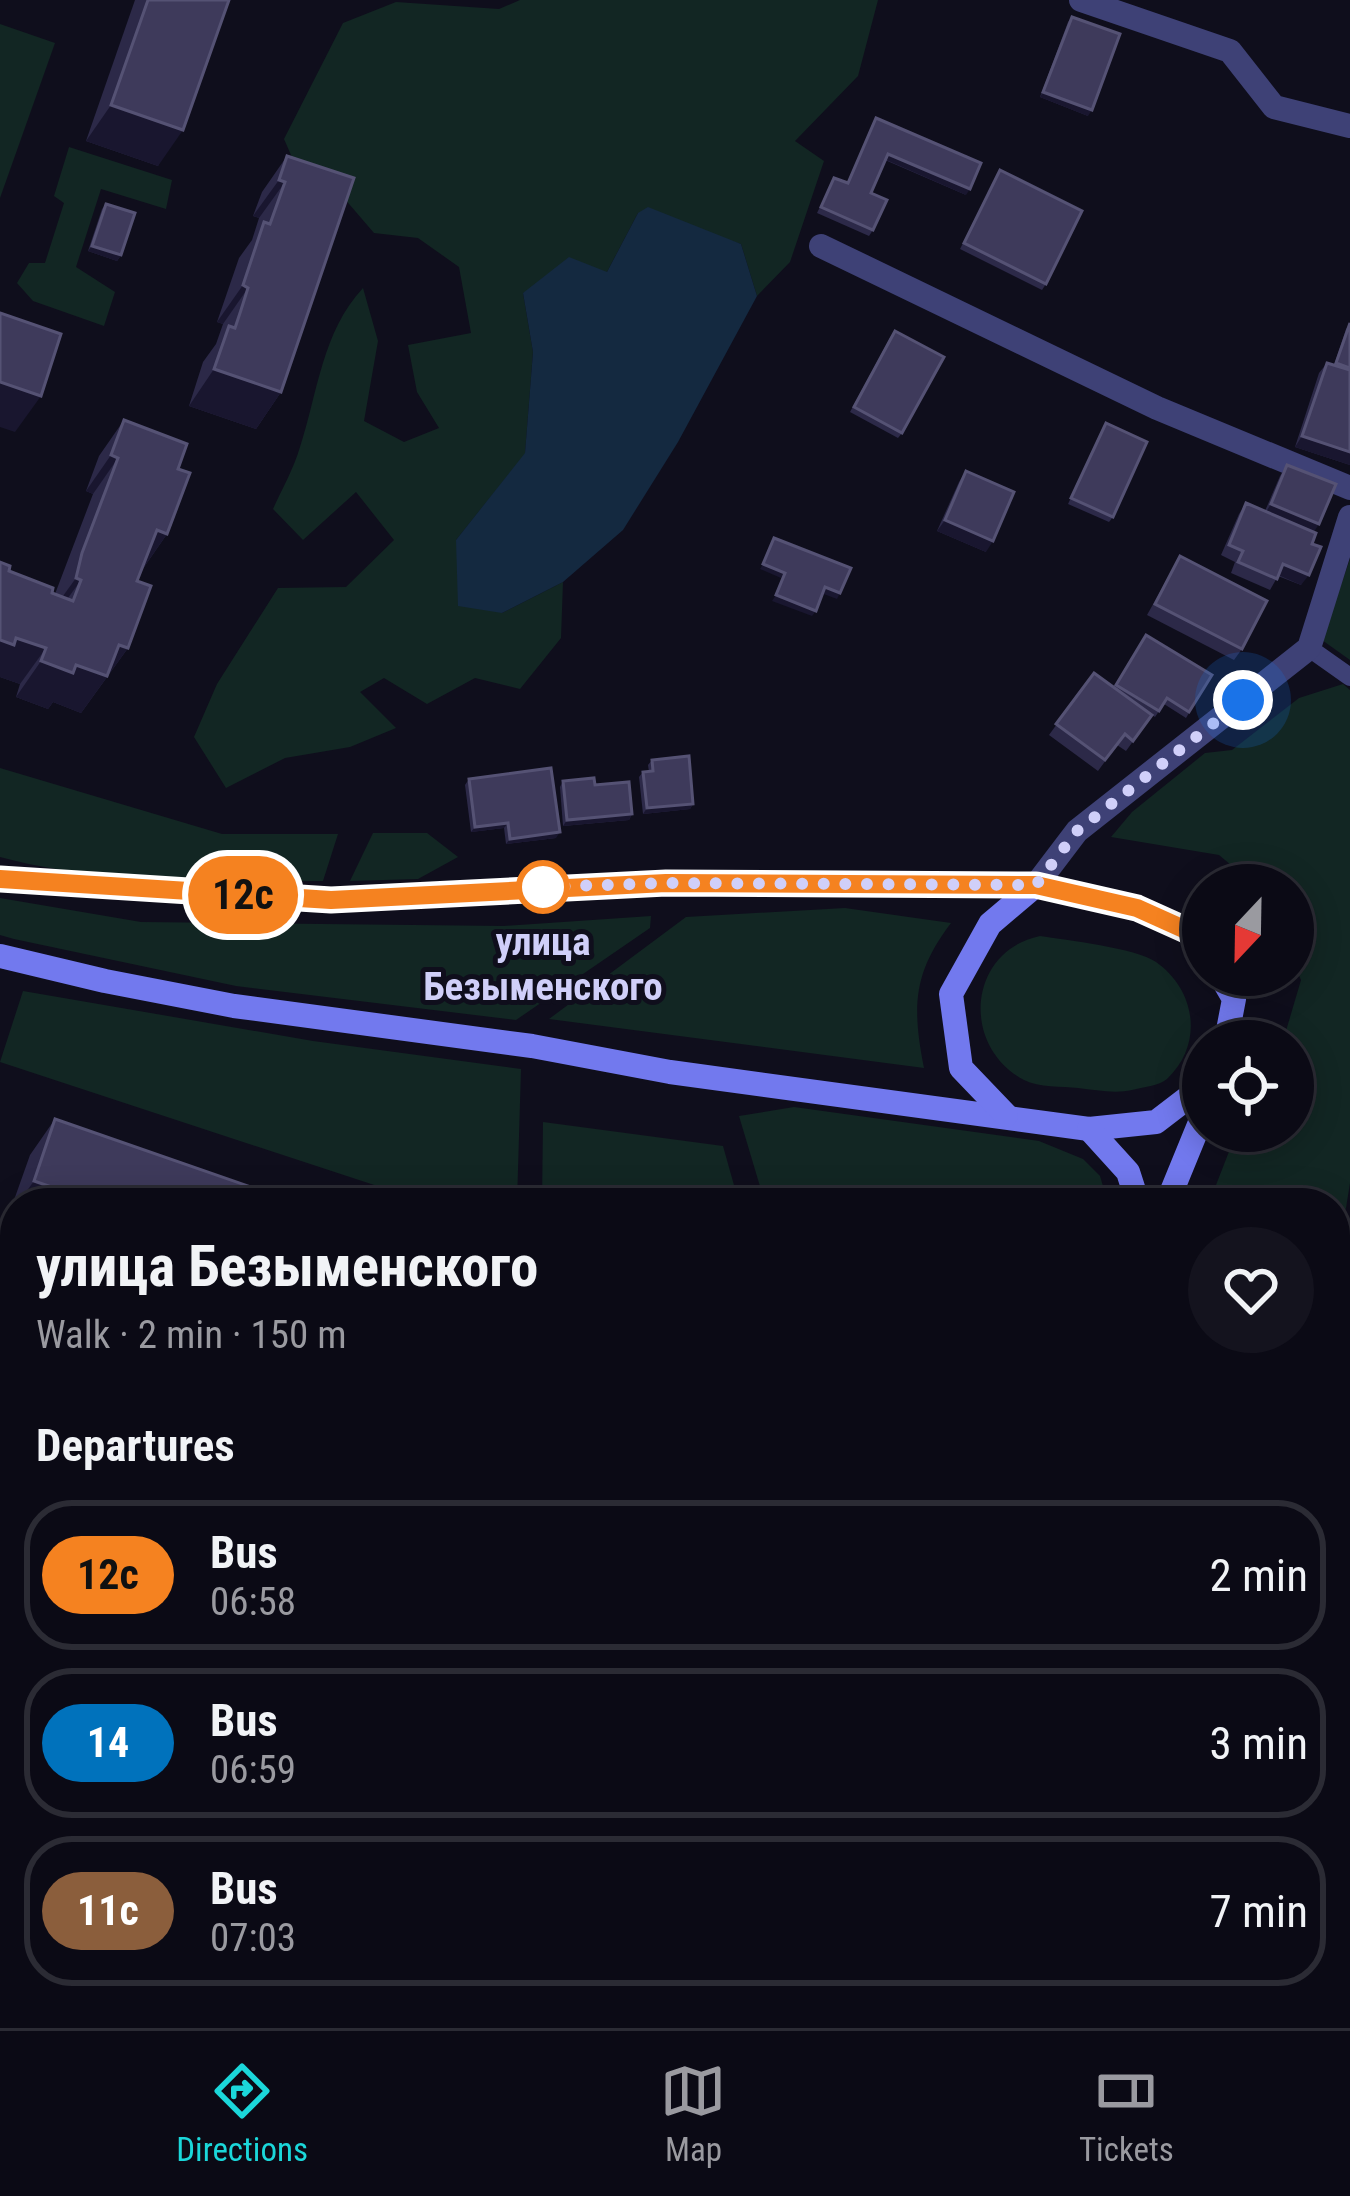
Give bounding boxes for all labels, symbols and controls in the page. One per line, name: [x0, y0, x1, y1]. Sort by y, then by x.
your location: [1213, 670, 1273, 730]
line badge: 12с: [174, 856, 312, 934]
marker: улица Безыменского: [518, 862, 568, 912]
north arrow: [1182, 864, 1314, 996]
map controls: [1182, 864, 1314, 1152]
text: 12с: [212, 870, 274, 919]
place label: улица Безыменского: [423, 919, 663, 1010]
button: locate: [1182, 1020, 1314, 1152]
button: heart: [1188, 1227, 1314, 1353]
text: улица Безыменского: [36, 1233, 538, 1300]
text: Walk · 2 min · 150 m: [36, 1312, 347, 1358]
text: Departures: [36, 1419, 235, 1472]
text: Bus: [210, 1526, 278, 1579]
text: 2 min: [1209, 1549, 1308, 1602]
text: 12с: [77, 1550, 139, 1599]
text: 06:58: [210, 1579, 296, 1625]
text: Bus: [210, 1694, 278, 1747]
text: 3 min: [1209, 1717, 1308, 1770]
text: 14: [87, 1718, 129, 1767]
text: 06:59: [210, 1747, 296, 1793]
text: Bus: [210, 1862, 278, 1915]
text: 7 min: [1209, 1885, 1308, 1938]
text: 11с: [77, 1886, 139, 1935]
text: 07:03: [210, 1915, 296, 1961]
tab: Directions: [176, 2058, 308, 2169]
tab: Map: [660, 2058, 726, 2169]
tab: Tickets: [1079, 2058, 1174, 2169]

